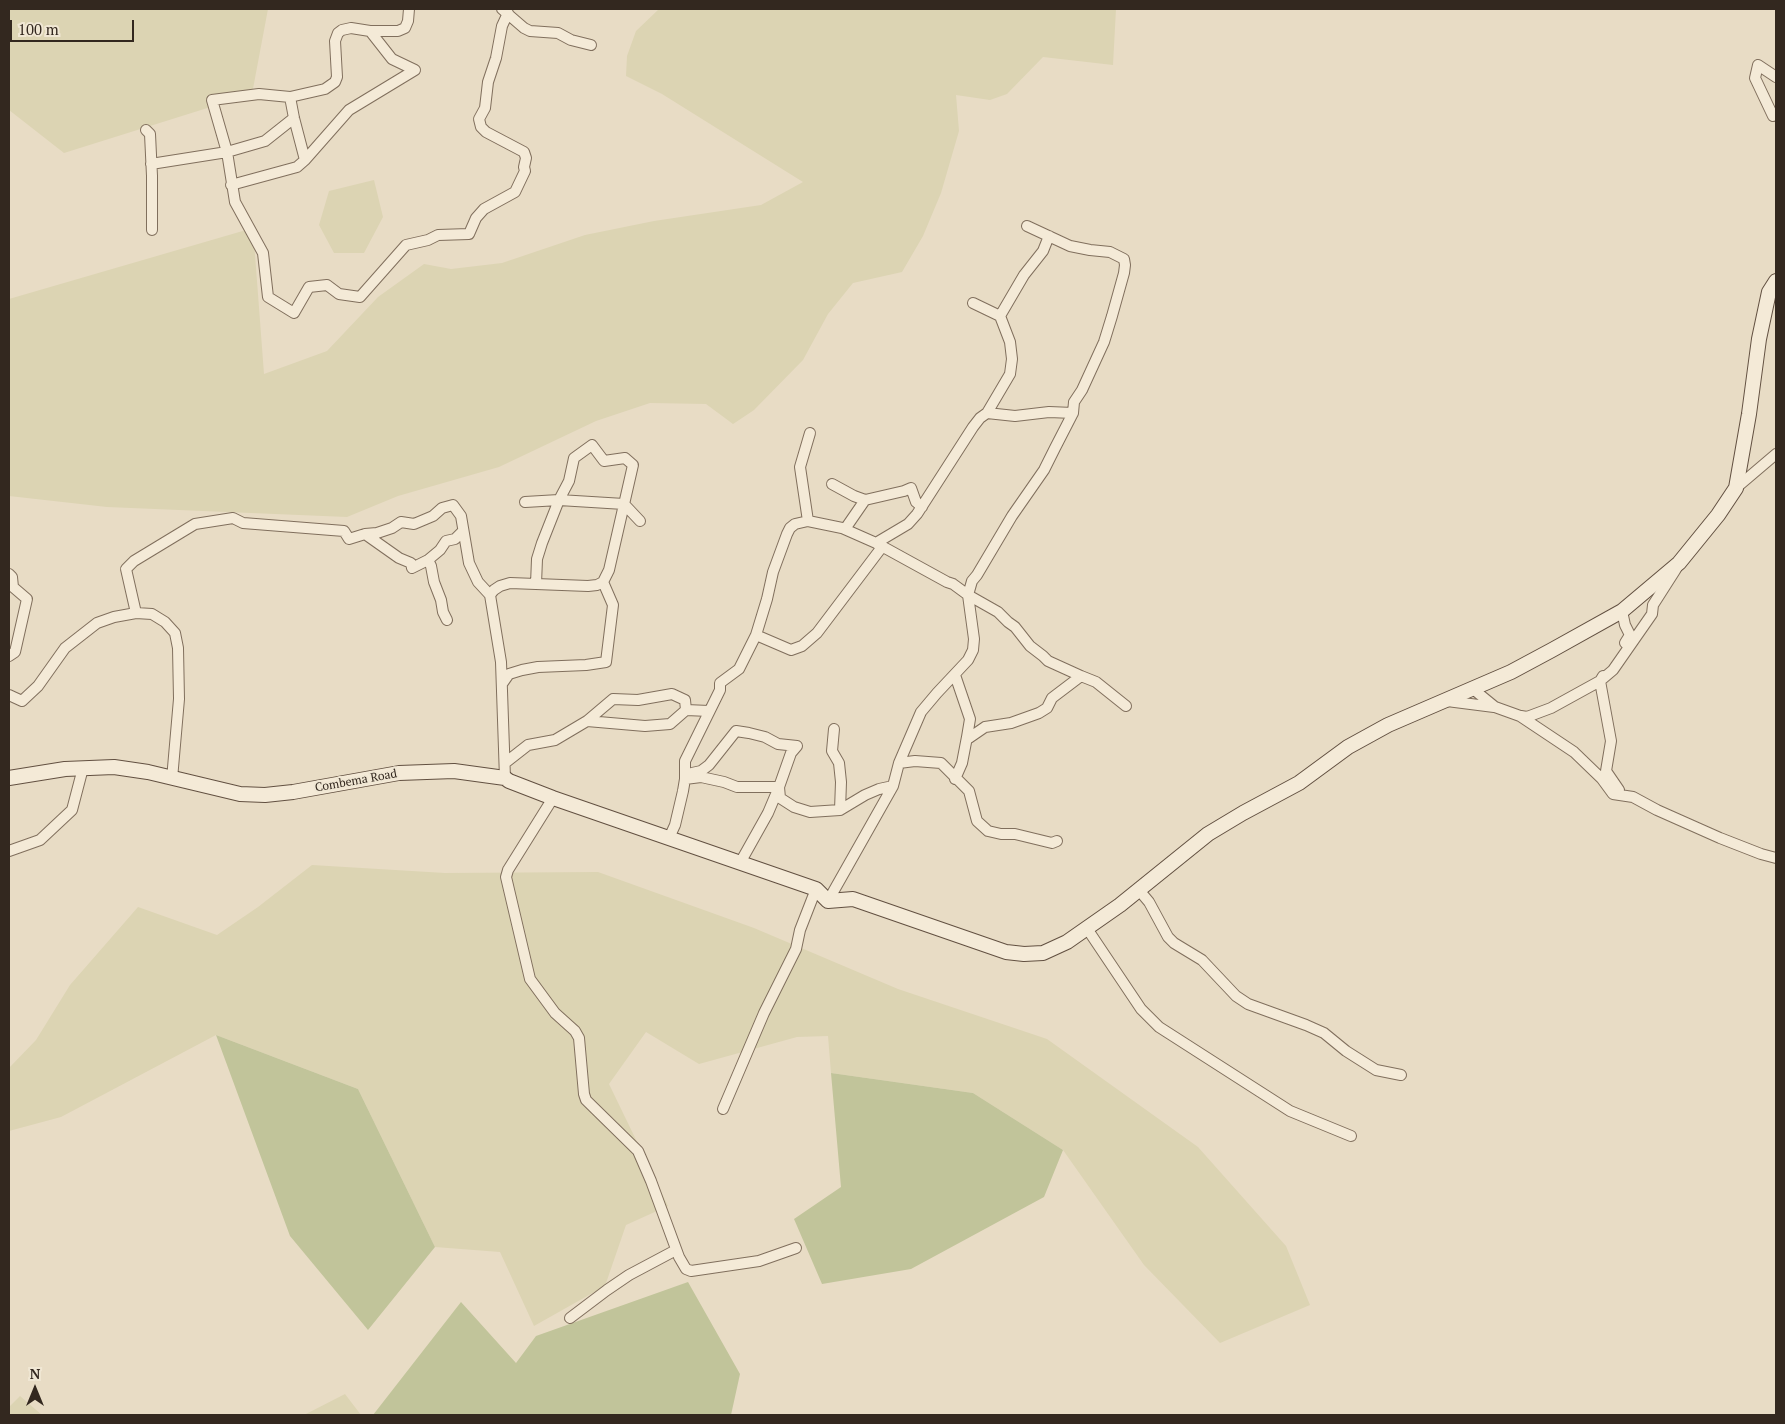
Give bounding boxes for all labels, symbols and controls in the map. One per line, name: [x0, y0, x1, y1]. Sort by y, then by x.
scale bar: [12, 10, 136, 42]
text: 100 m: [18, 19, 59, 39]
street label: Combema Road: [314, 767, 398, 795]
north arrow: [10, 1364, 60, 1414]
text: N: [30, 1364, 40, 1383]

